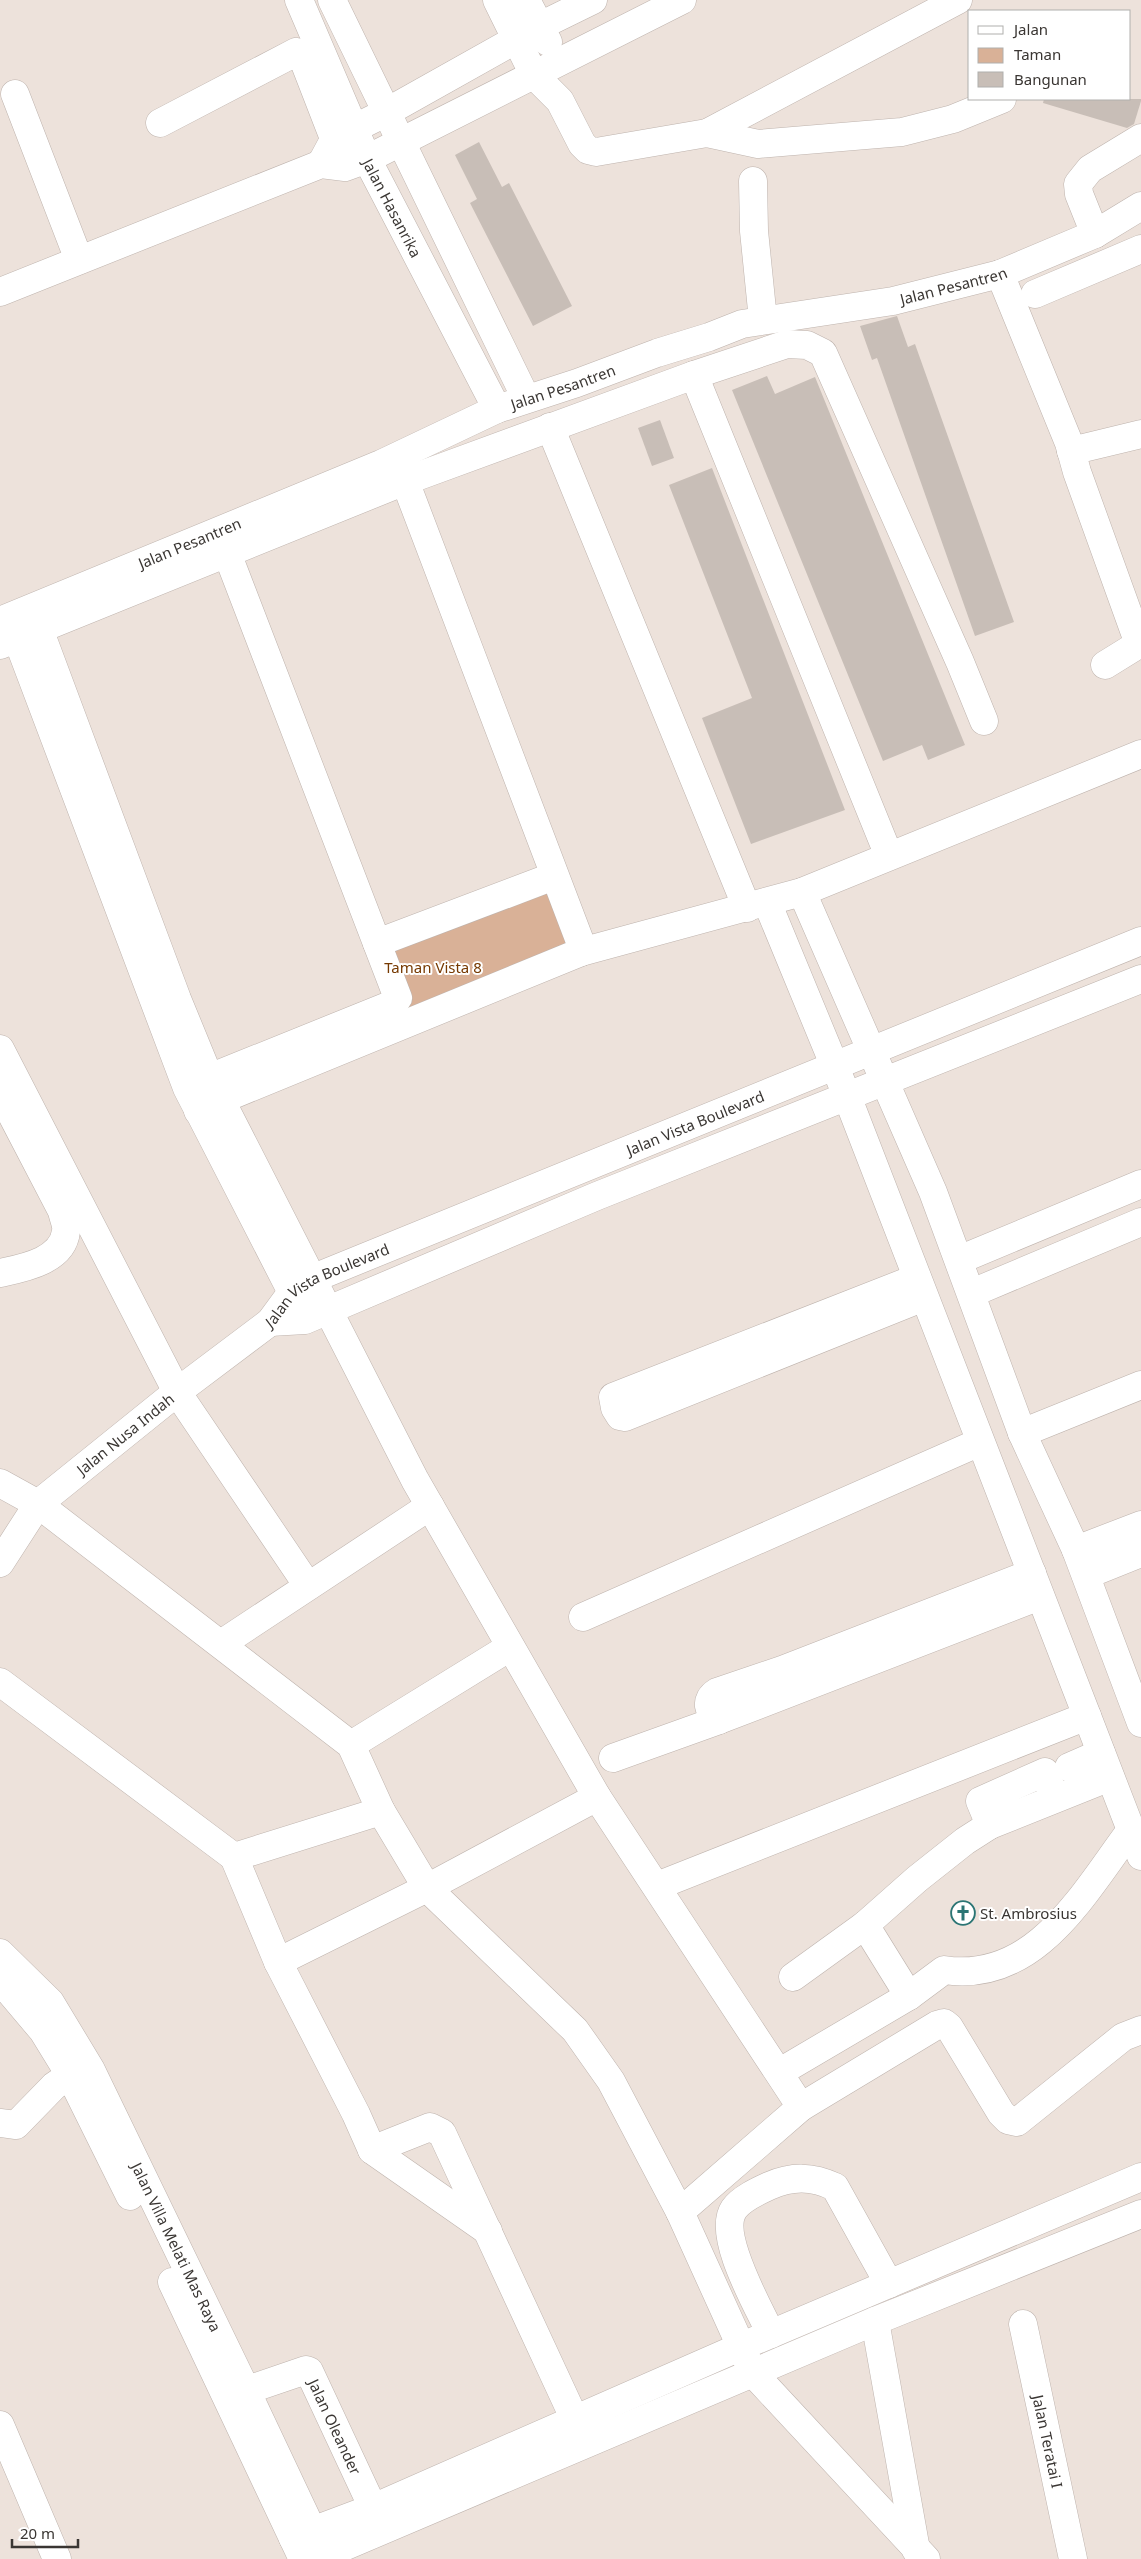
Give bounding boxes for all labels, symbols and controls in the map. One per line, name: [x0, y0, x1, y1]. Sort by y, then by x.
legend: [968, 10, 1131, 100]
text: Jalan: [1012, 19, 1048, 39]
text: Taman: [1014, 44, 1061, 64]
text: Bangunan: [1014, 69, 1087, 89]
street label: Jalan Hasanrika: [357, 153, 426, 261]
street label: Jalan Pesantren: [896, 262, 1010, 309]
street label: Jalan Pesantren: [506, 360, 618, 415]
street label: Jalan Pesantren: [133, 513, 244, 574]
park label: Taman Vista 8: [384, 957, 482, 977]
street label: Jalan Vista Boulevard: [621, 1086, 767, 1160]
street label: Jalan Vista Boulevard: [259, 1238, 392, 1333]
street label: Jalan Nusa Indah: [71, 1389, 178, 1480]
church icon: St. Ambrosius: [950, 1900, 976, 1926]
place label: St. Ambrosius: [980, 1903, 1077, 1923]
street label: Jalan Villa Melati Mas Raya: [126, 2157, 226, 2335]
street label: Jalan Oleander: [303, 2374, 366, 2478]
street label: Jalan Teratai I: [1028, 2391, 1068, 2490]
scale bar: [12, 2516, 79, 2548]
text: 20 m: [20, 2523, 55, 2543]

